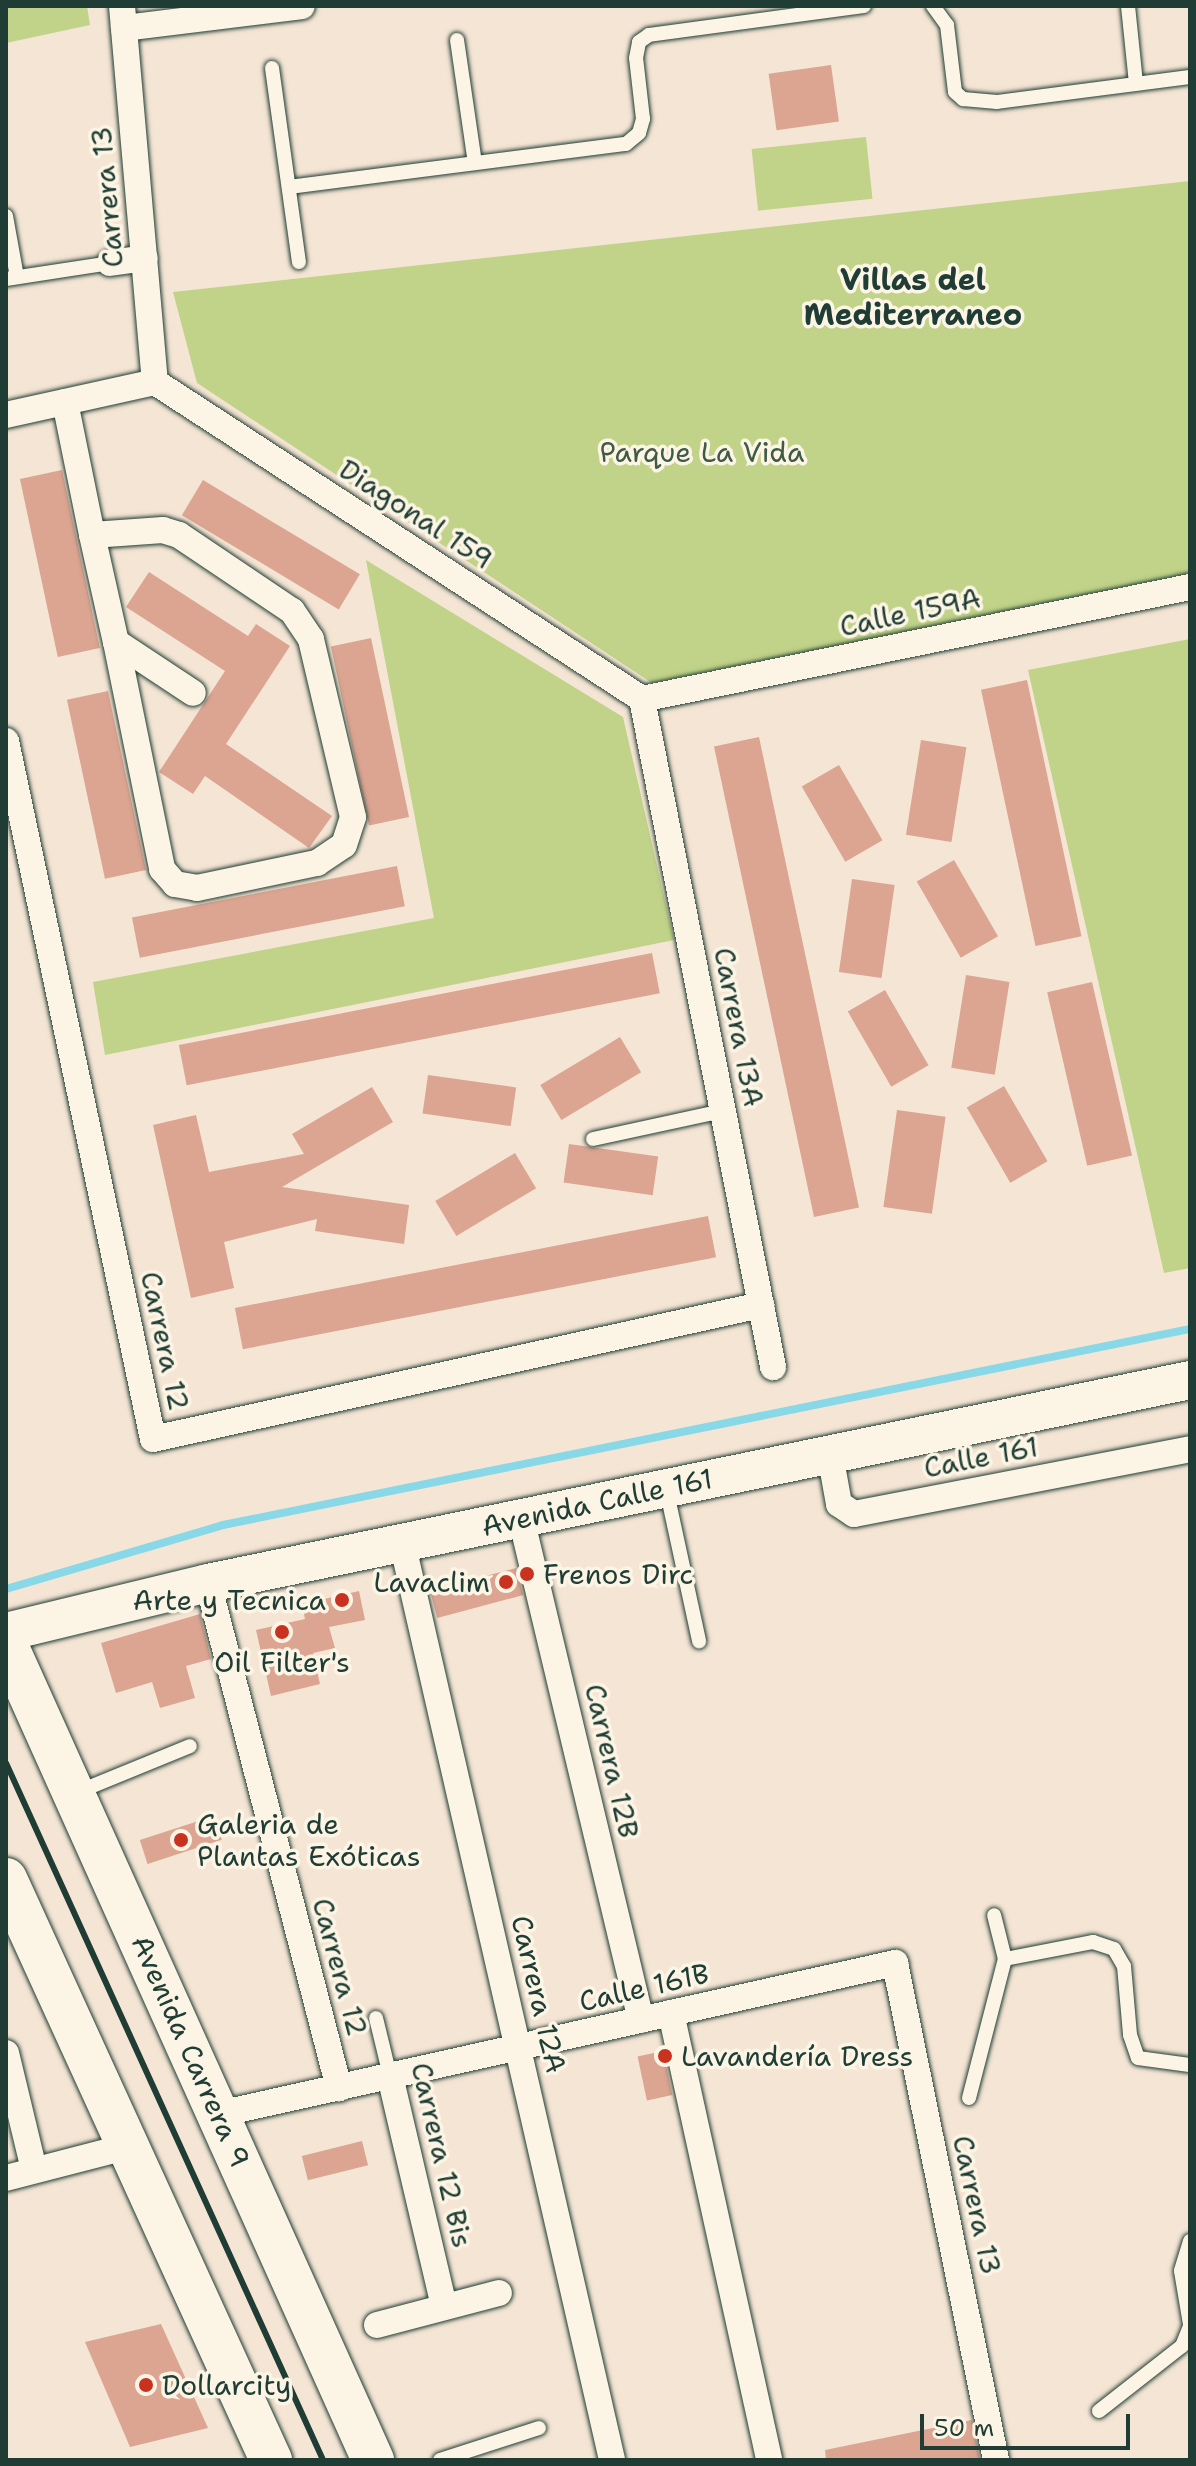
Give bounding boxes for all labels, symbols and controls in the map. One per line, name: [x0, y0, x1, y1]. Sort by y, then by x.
street label: Carrera 13: [84, 125, 130, 269]
district label: Villas del Mediterraneo: [804, 262, 1022, 332]
park label: Parque La Vida: [600, 435, 804, 469]
street label: Diagonal 159: [333, 452, 499, 576]
street label: Calle 159A: [837, 581, 983, 643]
street label: Carrera 13A: [707, 945, 771, 1109]
street label: Carrera 12: [134, 1268, 196, 1414]
street label: Calle 161: [921, 1429, 1041, 1485]
street label: Avenida Calle 161: [478, 1461, 716, 1543]
place label: Frenos Dirc: [543, 1557, 693, 1591]
place label: Lavaclim: [373, 1565, 490, 1599]
marker: Frenos Dirc: [518, 1565, 536, 1583]
marker: Lavaclim: [497, 1573, 515, 1591]
place label: Arte y Tecnica: [133, 1583, 326, 1617]
marker: Arte y Tecnica: [333, 1591, 351, 1609]
marker: Oil Filter's: [273, 1623, 291, 1641]
place label: Oil Filter's: [214, 1645, 350, 1679]
street label: Carrera 12B: [578, 1681, 646, 1841]
place label: Galeria de Plantas Exóticas: [197, 1807, 421, 1873]
marker: Galeria de Plantas Exóticas: [172, 1831, 190, 1849]
street label: Carrera 12: [305, 1894, 375, 2040]
street label: Carrera 12A: [505, 1912, 573, 2076]
street label: Avenida Carrera 9: [125, 1930, 257, 2172]
street label: Calle 161B: [576, 1956, 712, 2018]
place label: Lavandería Dress: [681, 2039, 913, 2073]
marker: Lavandería Dress: [656, 2047, 674, 2065]
street label: Carrera 12 Bis: [404, 2059, 480, 2251]
street label: Carrera 13: [946, 2132, 1008, 2278]
place label: Dollarcity: [162, 2368, 291, 2402]
marker: Dollarcity: [137, 2376, 155, 2394]
scale bar: [924, 2398, 1134, 2448]
text: 50 m: [934, 2412, 994, 2444]

